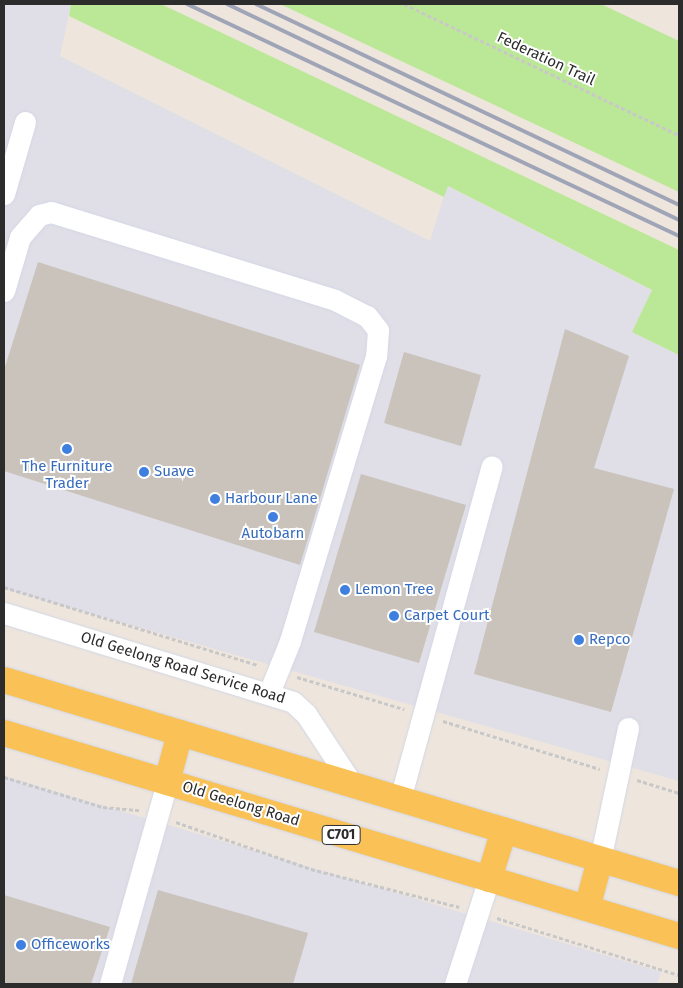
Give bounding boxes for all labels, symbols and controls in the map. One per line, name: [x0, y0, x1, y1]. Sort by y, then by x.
street label: Federation Trail: [494, 28, 598, 90]
marker: The Furniture Trader: [61, 443, 73, 455]
place label: The Furniture Trader: [22, 457, 112, 492]
place label: Suave: [154, 463, 194, 481]
marker: Suave: [138, 466, 150, 478]
place label: Harbour Lane: [225, 490, 318, 508]
marker: Harbour Lane: [209, 493, 221, 505]
marker: Autobarn: [267, 511, 279, 523]
place label: Autobarn: [242, 525, 304, 543]
place label: Lemon Tree: [355, 581, 434, 599]
marker: Lemon Tree: [339, 584, 351, 596]
place label: Carpet Court: [404, 607, 489, 625]
marker: Carpet Court: [388, 610, 400, 622]
street label: Old Geelong Road Service Road: [79, 628, 287, 708]
place label: Repco: [589, 631, 631, 649]
marker: Repco: [573, 634, 585, 646]
street label: Old Geelong Road: [180, 778, 302, 830]
road number: C701: [321, 824, 361, 846]
place label: Officeworks: [31, 936, 110, 954]
marker: Officeworks: [15, 939, 27, 951]

